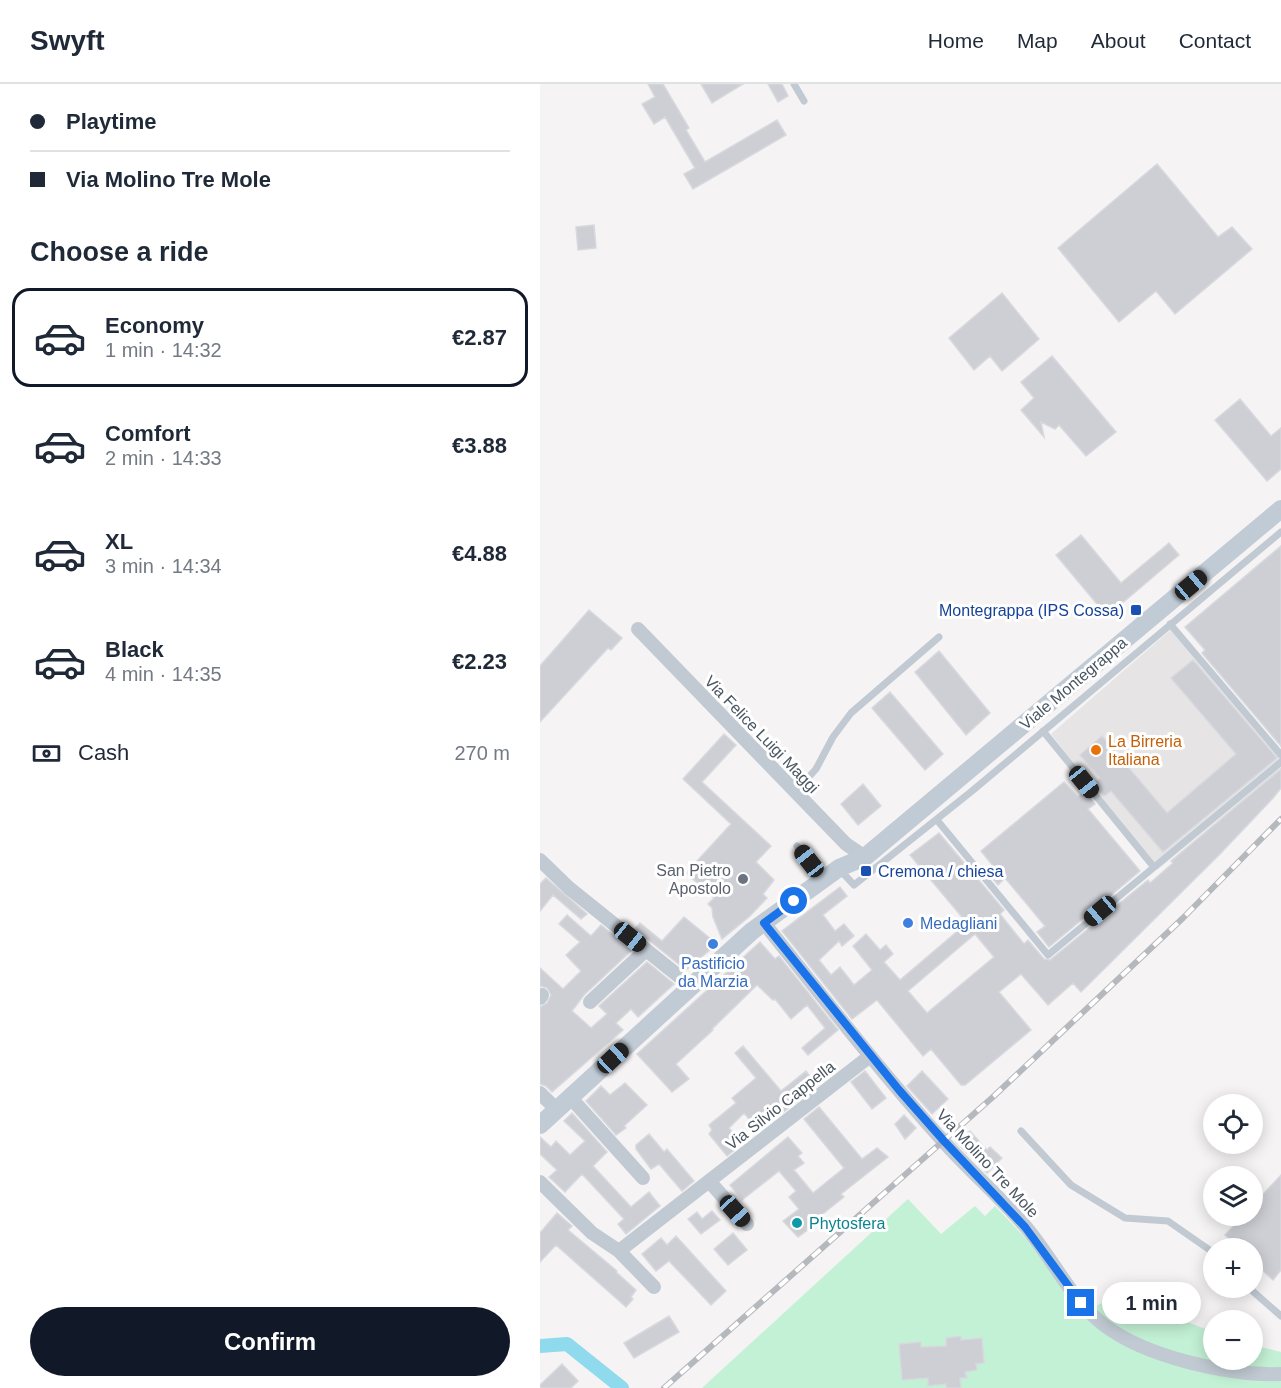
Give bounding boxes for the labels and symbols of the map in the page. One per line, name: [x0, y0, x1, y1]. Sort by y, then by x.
car: [1171, 567, 1211, 603]
place label: Montegrappa (IPS Cossa): [939, 602, 1124, 619]
marker: Montegrappa (IPS Cossa): [1129, 603, 1143, 617]
street label: Viale Montegrappa: [1017, 634, 1130, 733]
street label: Via Felice Luigi Maggi: [701, 672, 822, 796]
place label: La Birreria Italiana: [1108, 733, 1182, 768]
marker: La Birreria Italiana: [1089, 743, 1103, 757]
car: [1066, 762, 1102, 802]
car: [791, 841, 827, 881]
place label: San Pietro Apostolo: [656, 862, 731, 897]
place label: Cremona / chiesa: [878, 863, 1003, 880]
marker: Cremona / chiesa: [859, 864, 873, 878]
marker: San Pietro Apostolo: [736, 872, 750, 886]
route start: [780, 887, 807, 914]
car: [1080, 893, 1120, 929]
place label: Medagliani: [920, 915, 997, 932]
marker: Medagliani: [901, 916, 915, 930]
car: [610, 919, 650, 955]
marker: Pastificio da Marzia: [706, 937, 720, 951]
place label: Pastificio da Marzia: [678, 955, 748, 990]
car: [594, 1039, 632, 1077]
street label: Via Silvio Cappella: [723, 1058, 838, 1153]
street label: Via Molino Tre Mole: [933, 1106, 1042, 1221]
car: [716, 1192, 754, 1230]
place label: Phytosfera: [809, 1215, 886, 1232]
marker: Phytosfera: [790, 1216, 804, 1230]
callout: 1 min: [1102, 1282, 1201, 1324]
route end: [1067, 1289, 1094, 1316]

